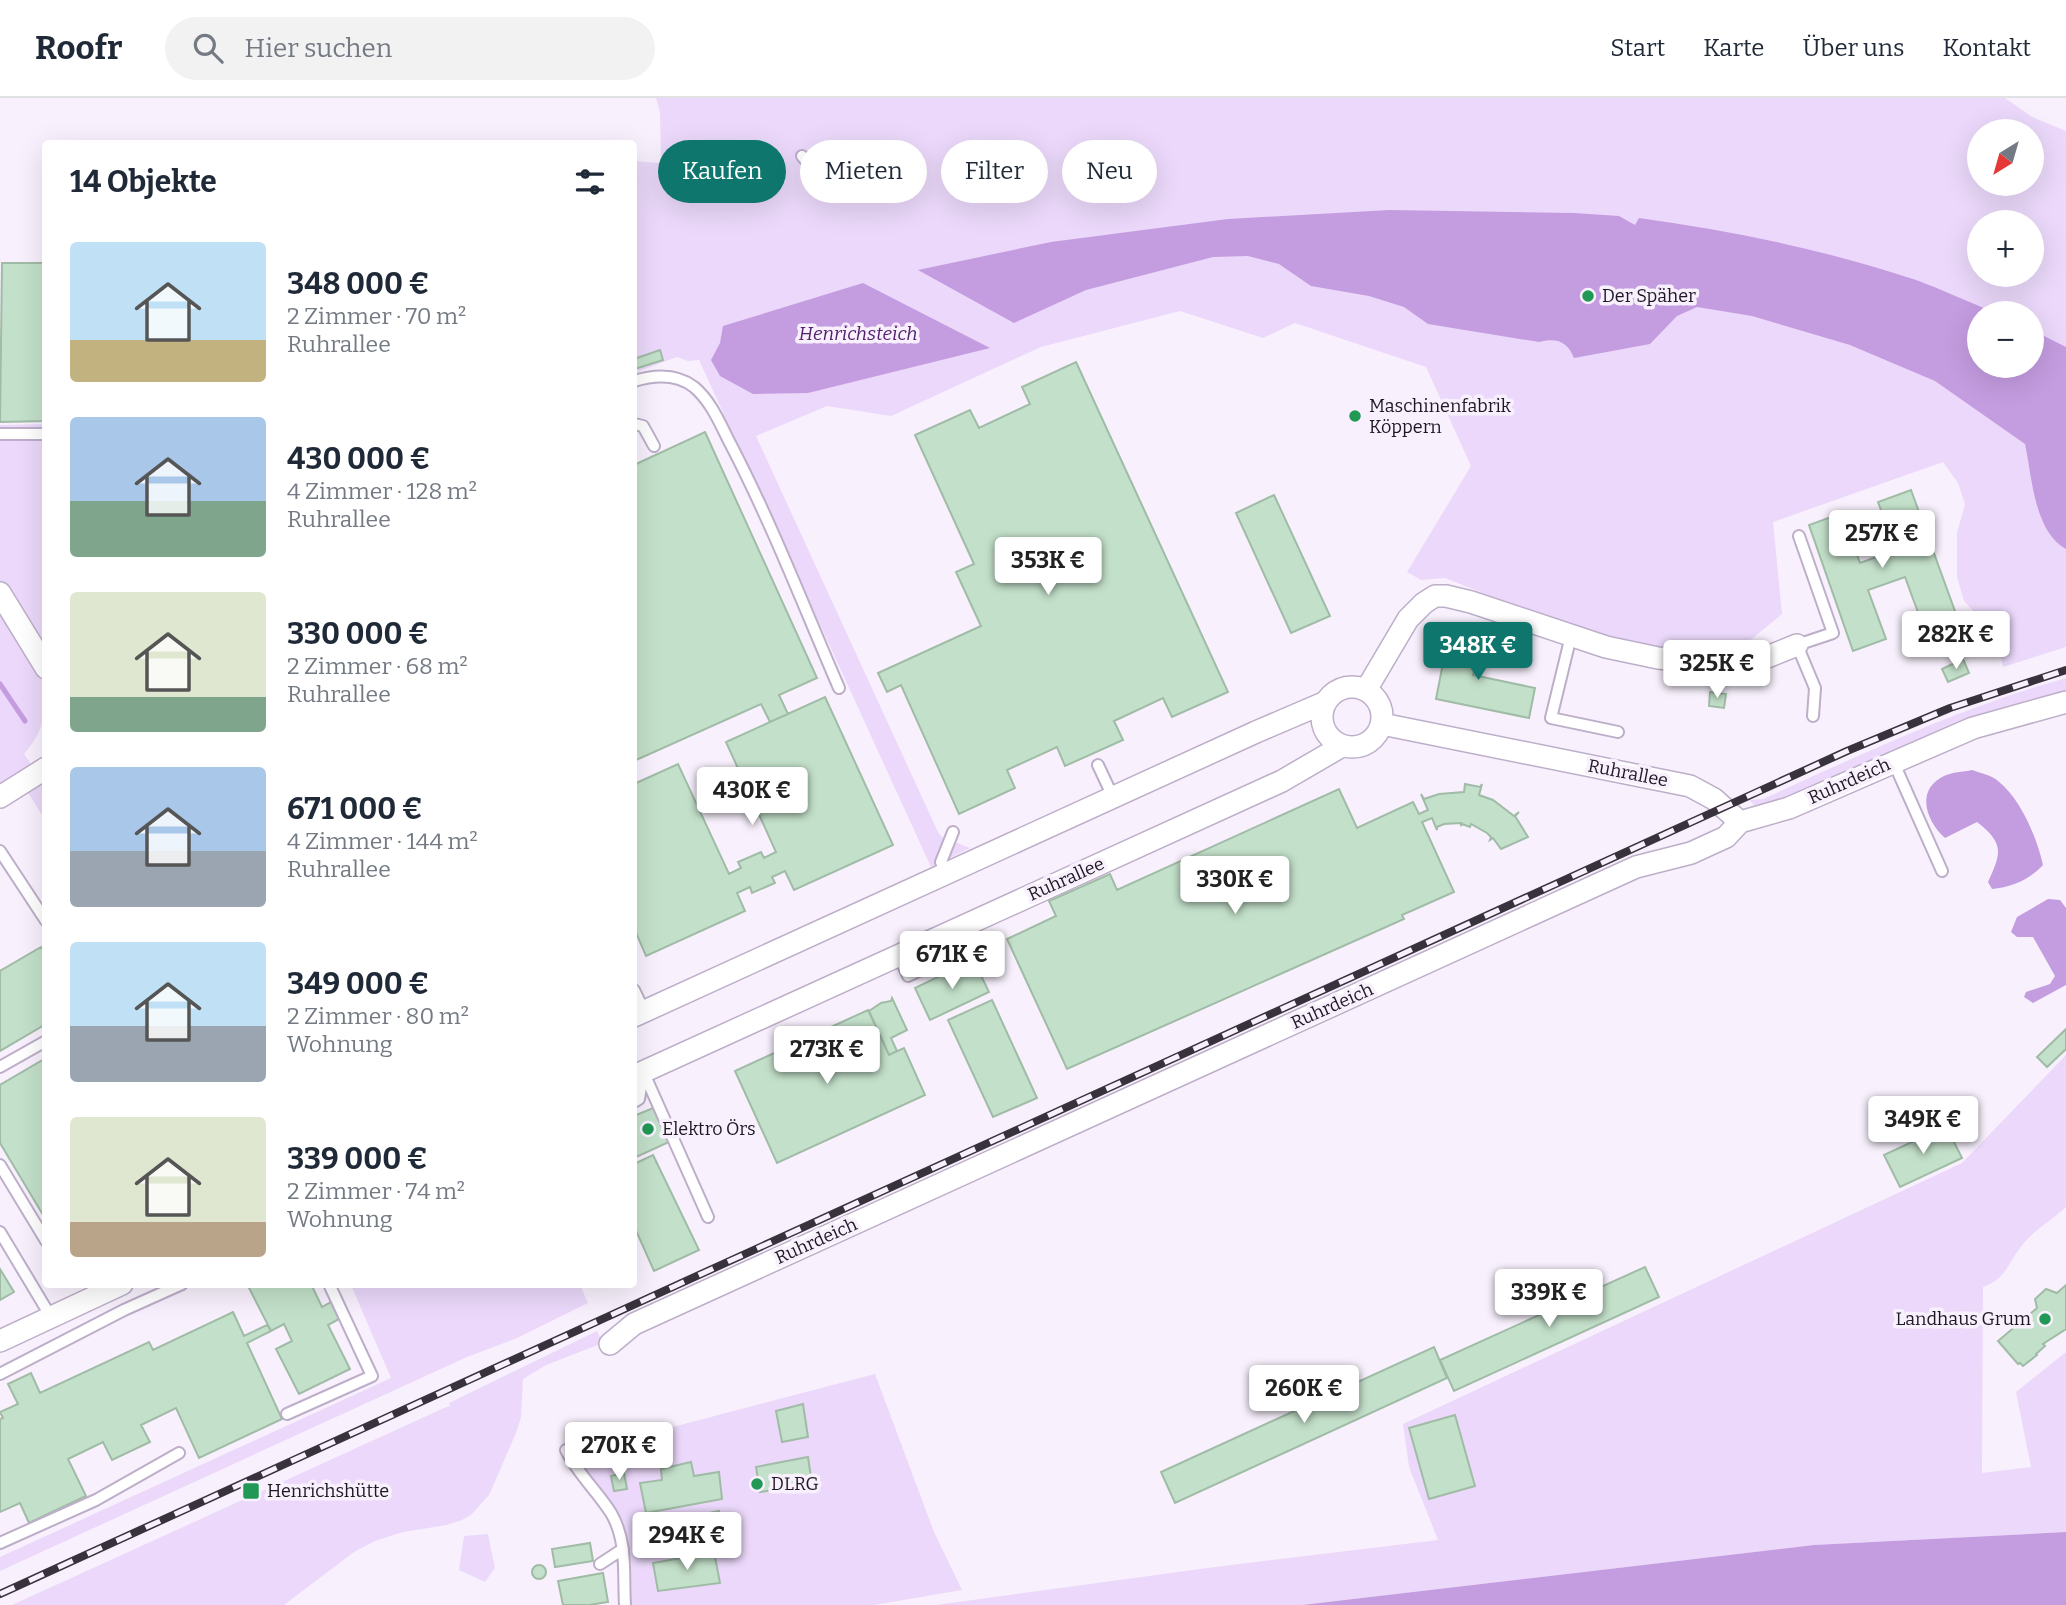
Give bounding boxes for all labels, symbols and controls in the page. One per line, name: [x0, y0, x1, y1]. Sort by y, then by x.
search box: [165, 17, 655, 80]
text: Roofr: [35, 28, 123, 68]
icon: search: [189, 29, 227, 67]
text: Hier suchen: [245, 33, 392, 64]
text: Start: [1610, 34, 1665, 62]
text: Karte: [1703, 34, 1765, 62]
text: Über uns: [1803, 34, 1905, 62]
text: Kontakt: [1943, 34, 2031, 62]
north arrow: [1967, 119, 2044, 196]
map controls: [1967, 119, 2044, 378]
chip: Kaufen: [658, 140, 786, 203]
chip: Mieten: [800, 140, 927, 203]
chip: Filter: [941, 140, 1048, 203]
chip: Neu: [1062, 140, 1157, 203]
icon: filters: [571, 163, 609, 201]
text: 14 Objekte: [70, 164, 217, 200]
button: +: [1967, 210, 2044, 287]
text: 348 000 €: [287, 266, 429, 302]
icon: home: [126, 270, 210, 354]
place label: Der Späher: [1602, 285, 1696, 307]
marker: Der Späher: [1580, 288, 1596, 304]
button: −: [1967, 301, 2044, 378]
text: 2 Zimmer · 70 m²: [287, 302, 466, 330]
water label: Henrichsteich: [799, 322, 917, 345]
text: Ruhrallee: [287, 330, 391, 358]
place label: Maschinenfabrik Köppern: [1369, 395, 1512, 438]
marker: Maschinenfabrik Köppern: [1347, 408, 1363, 424]
text: 430 000 €: [287, 441, 430, 477]
icon: home: [126, 445, 210, 529]
text: 4 Zimmer · 128 m²: [287, 477, 477, 505]
text: Ruhrallee: [287, 505, 391, 533]
pin: 257K €: [1825, 510, 1939, 570]
text: 257K €: [1845, 519, 1919, 547]
pin: 353K €: [991, 538, 1105, 597]
text: 353K €: [1011, 546, 1085, 574]
pin: 282K €: [1899, 612, 2013, 671]
text: 330 000 €: [287, 616, 429, 652]
icon: home: [126, 620, 210, 704]
text: 282K €: [1918, 620, 1994, 648]
pin: 348K €: [1421, 622, 1535, 682]
text: 348K €: [1439, 631, 1517, 659]
pin: 325K €: [1660, 640, 1774, 700]
text: 325K €: [1679, 649, 1755, 677]
text: 2 Zimmer · 68 m²: [287, 652, 468, 680]
text: Ruhrallee: [287, 680, 391, 708]
street label: Ruhrdeich: [1805, 753, 1893, 809]
street label: Ruhrallee: [1586, 754, 1670, 792]
pin: 430K €: [695, 768, 809, 827]
text: 430K €: [713, 776, 791, 804]
text: 671 000 €: [287, 791, 423, 827]
icon: home: [126, 795, 210, 879]
text: 4 Zimmer · 144 m²: [287, 827, 478, 855]
street label: Ruhrallee: [1024, 852, 1108, 906]
text: Ruhrallee: [287, 855, 391, 883]
pin: 330K €: [1178, 856, 1292, 916]
text: 330K €: [1196, 865, 1274, 893]
pin: 671K €: [895, 932, 1009, 991]
text: 671K €: [916, 940, 988, 968]
text: 349 000 €: [287, 966, 429, 1002]
icon: home: [126, 970, 210, 1054]
street label: Ruhrdeich: [1288, 978, 1376, 1034]
text: 2 Zimmer · 80 m²: [287, 1002, 469, 1030]
pin: 273K €: [770, 1026, 884, 1086]
text: Wohnung: [287, 1030, 393, 1058]
text: 273K €: [790, 1035, 864, 1063]
pin: 349K €: [1866, 1096, 1980, 1156]
text: 349K €: [1884, 1105, 1962, 1133]
place label: Elektro Örs: [662, 1118, 756, 1140]
marker: Elektro Örs: [640, 1121, 656, 1137]
text: 339 000 €: [287, 1141, 428, 1177]
icon: home: [126, 1145, 210, 1229]
text: 2 Zimmer · 74 m²: [287, 1177, 465, 1205]
text: Wohnung: [287, 1205, 393, 1233]
street label: Ruhrdeich: [772, 1213, 860, 1269]
pin: 339K €: [1492, 1270, 1606, 1329]
text: 339K €: [1511, 1278, 1587, 1306]
place label: Landhaus Grum: [1895, 1308, 2031, 1330]
marker: Landhaus Grum: [2037, 1311, 2053, 1327]
pin: 260K €: [1247, 1366, 1361, 1425]
text: 260K €: [1265, 1374, 1343, 1402]
pin: 270K €: [562, 1422, 676, 1482]
text: 270K €: [581, 1431, 657, 1459]
place label: DLRG: [771, 1473, 819, 1495]
marker: DLRG: [749, 1476, 765, 1492]
place label: Henrichshütte: [267, 1480, 389, 1502]
marker: Henrichshütte: [241, 1481, 261, 1501]
pin: 294K €: [630, 1512, 744, 1572]
text: 294K €: [648, 1521, 726, 1549]

